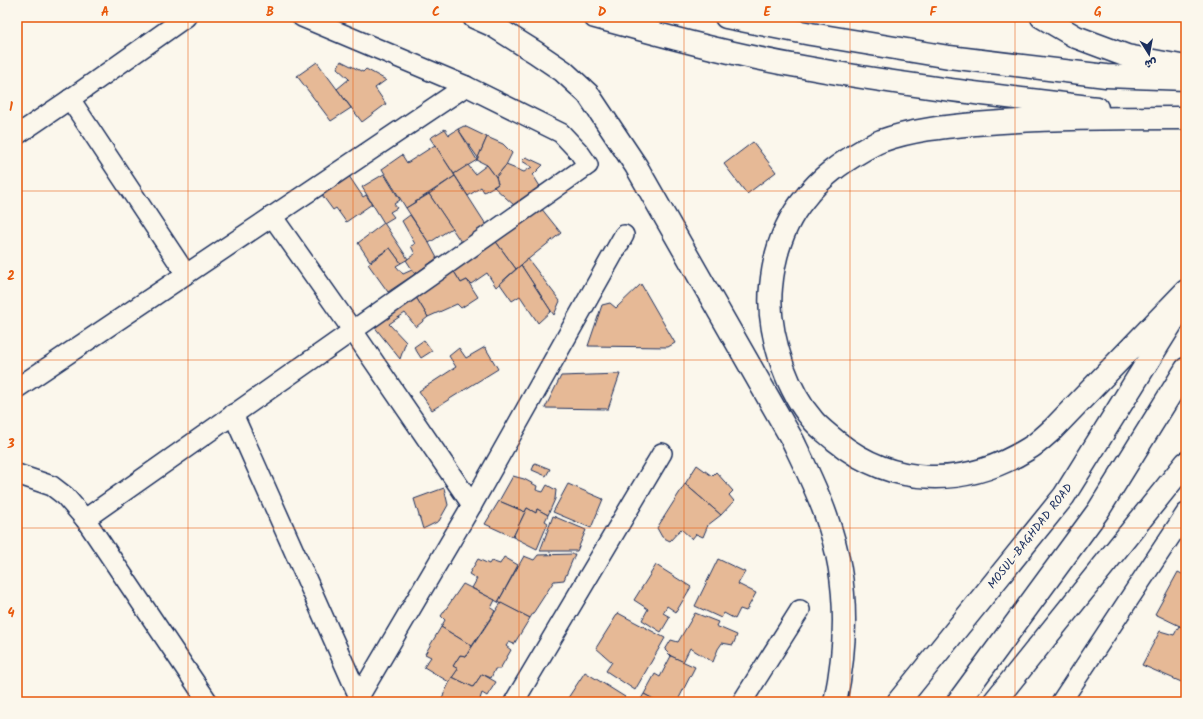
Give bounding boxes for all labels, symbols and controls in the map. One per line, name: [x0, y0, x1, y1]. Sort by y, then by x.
text: A: [101, 2, 109, 23]
text: B: [266, 2, 274, 23]
text: C: [432, 2, 440, 23]
text: D: [598, 2, 607, 23]
text: E: [763, 2, 771, 23]
text: F: [929, 2, 937, 23]
text: G: [1094, 2, 1102, 23]
north arrow: [1129, 34, 1169, 74]
text: ش: [1143, 53, 1158, 73]
text: 1: [9, 97, 13, 118]
text: 2: [7, 266, 15, 287]
text: 3: [6, 434, 15, 455]
street label: MOSUL-BAGHDAD ROAD: [983, 479, 1078, 593]
text: 4: [7, 603, 15, 624]

